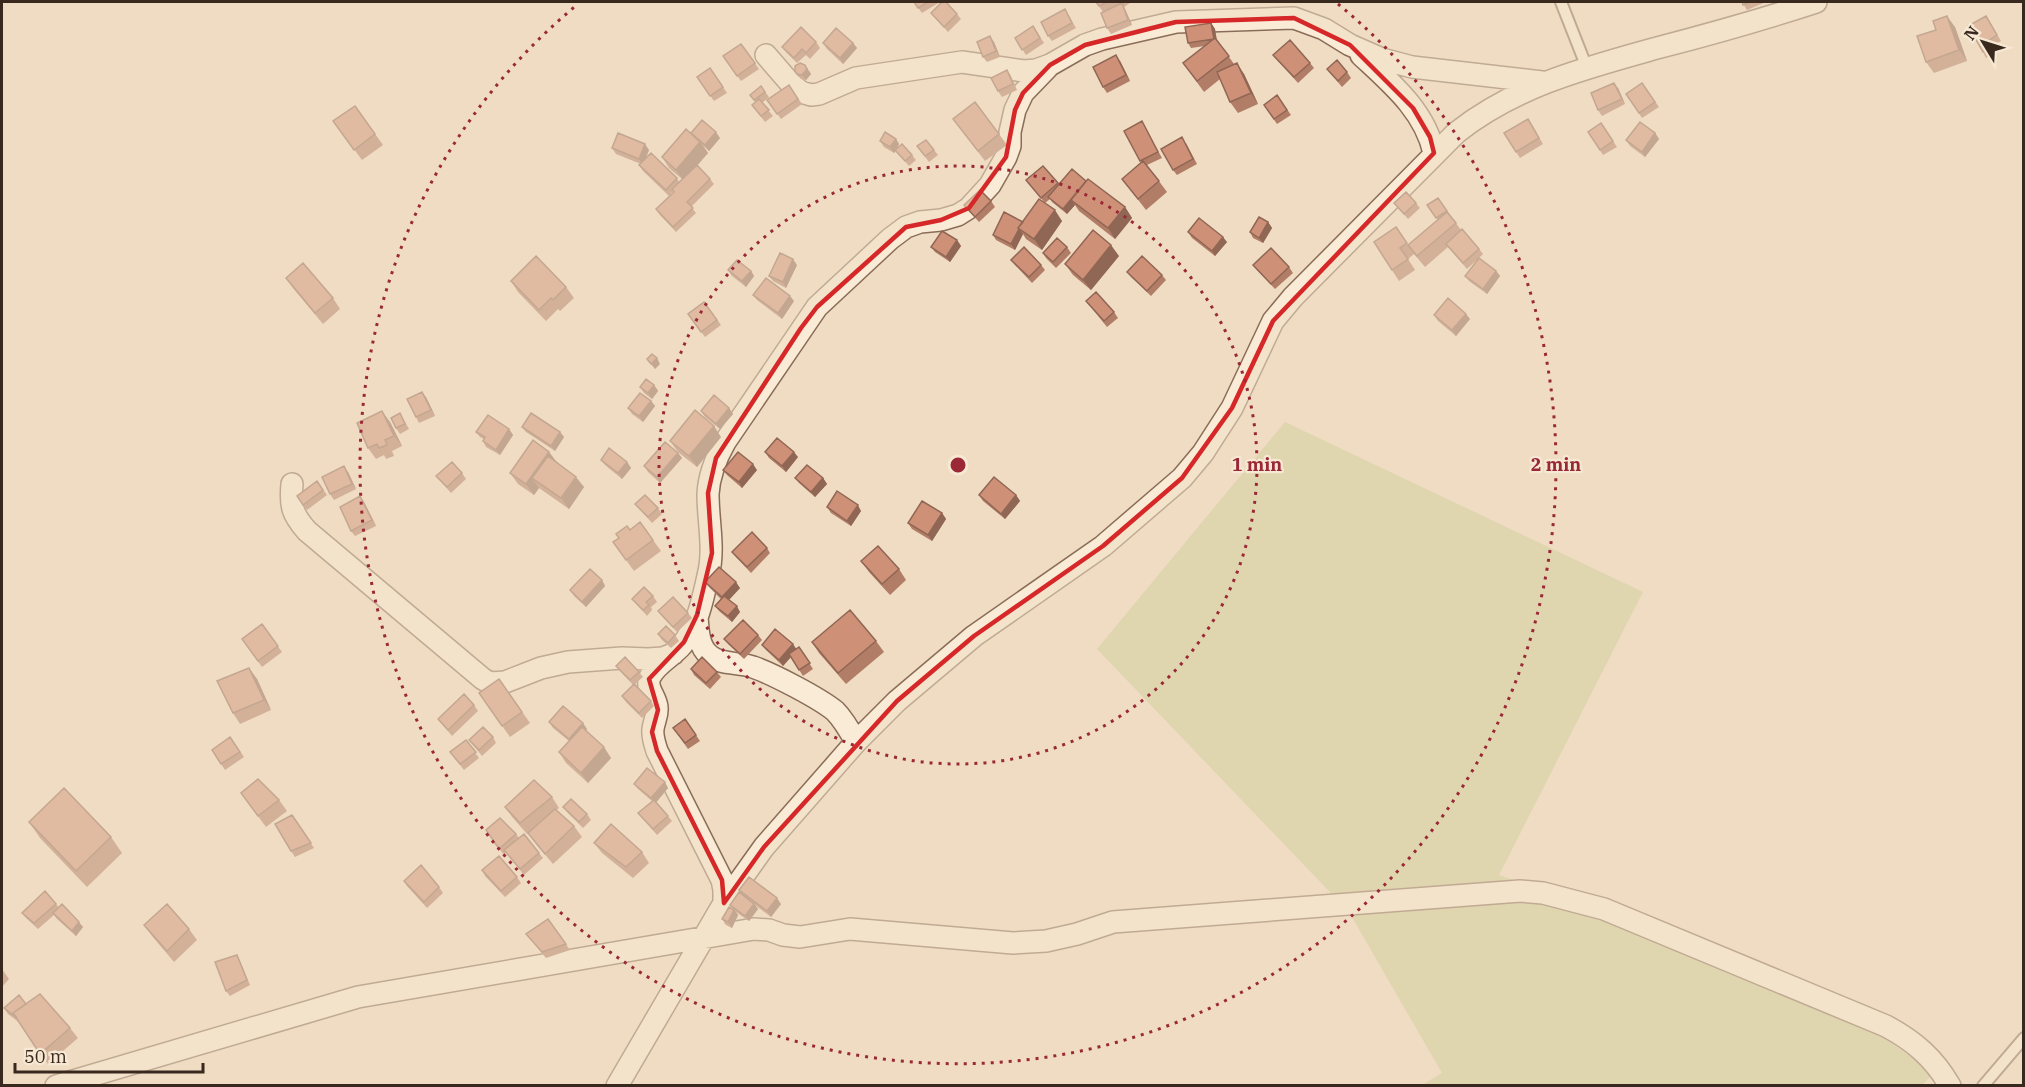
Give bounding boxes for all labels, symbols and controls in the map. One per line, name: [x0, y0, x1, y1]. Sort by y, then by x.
north arrow: [1953, 12, 2013, 72]
text: N: [1959, 22, 1983, 44]
text: 1 min: [1232, 453, 1282, 476]
text: 2 min: [1531, 453, 1581, 476]
centre of rings: [948, 455, 968, 475]
scale bar: [15, 1036, 202, 1074]
text: 50 m: [24, 1045, 67, 1068]

